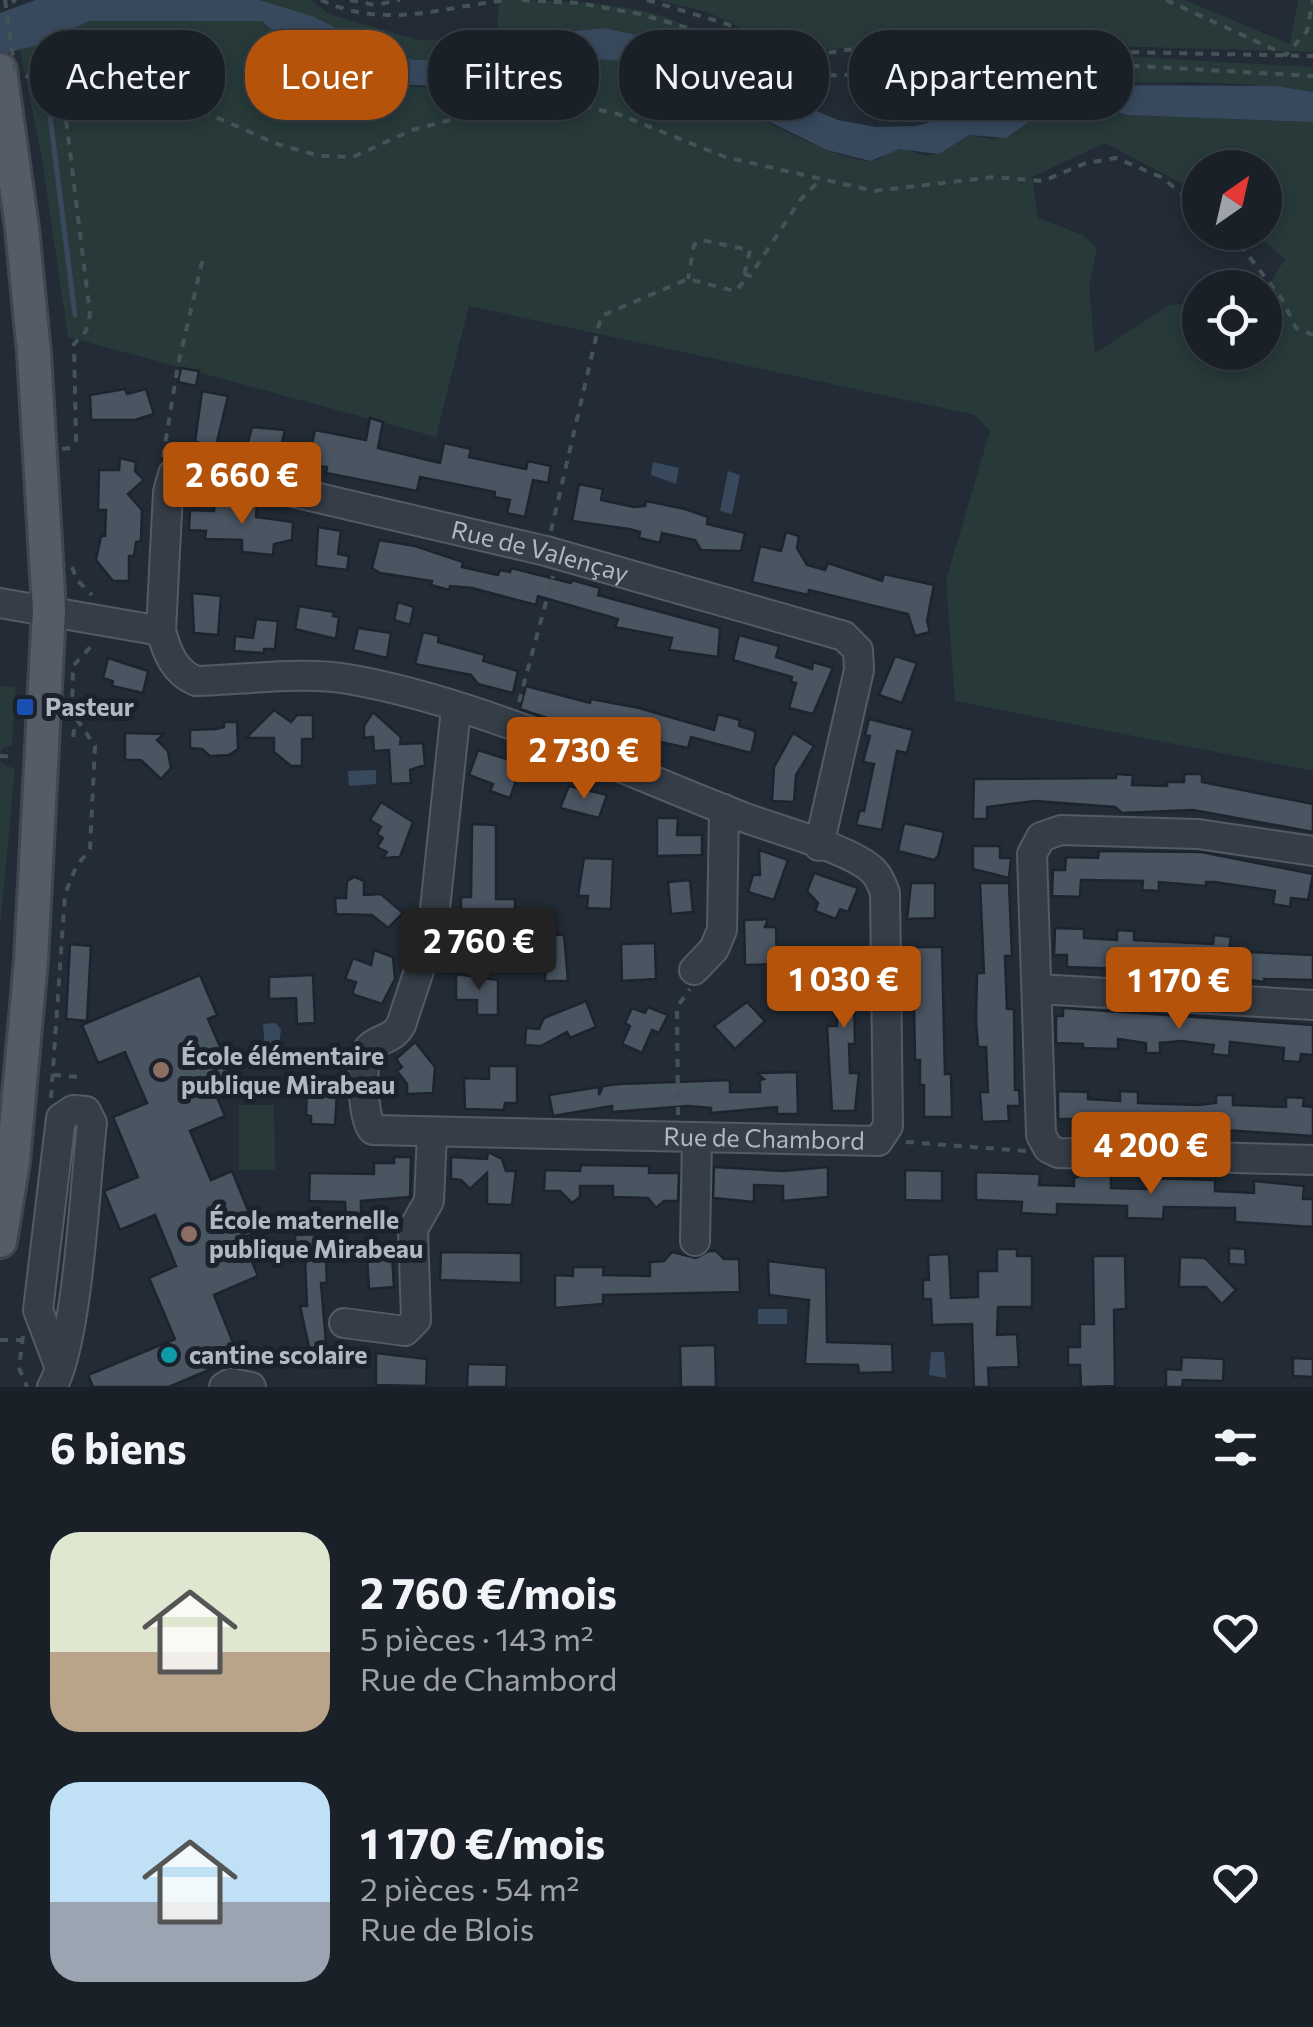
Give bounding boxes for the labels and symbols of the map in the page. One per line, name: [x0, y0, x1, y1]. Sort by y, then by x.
north arrow: [1182, 150, 1282, 250]
pin: 2 660 €: [150, 442, 334, 527]
street label: Rue de Valençay: [449, 513, 632, 588]
place label: Pasteur: [45, 691, 134, 721]
marker: Pasteur: [14, 696, 36, 718]
pin: 2 730 €: [492, 717, 676, 802]
pin: 2 760 €: [387, 908, 571, 993]
pin: 1 030 €: [752, 946, 936, 1031]
pin: 1 170 €: [1087, 947, 1271, 1032]
place label: École élémentaire publique Mirabeau: [181, 1040, 395, 1099]
marker: École élémentaire publique Mirabeau: [150, 1059, 172, 1081]
pin: 4 200 €: [1059, 1112, 1243, 1197]
street label: Rue de Chambord: [663, 1120, 865, 1155]
place label: École maternelle publique Mirabeau: [209, 1204, 423, 1263]
marker: École maternelle publique Mirabeau: [178, 1223, 200, 1245]
place label: cantine scolaire: [189, 1339, 367, 1369]
marker: cantine scolaire: [158, 1344, 180, 1366]

